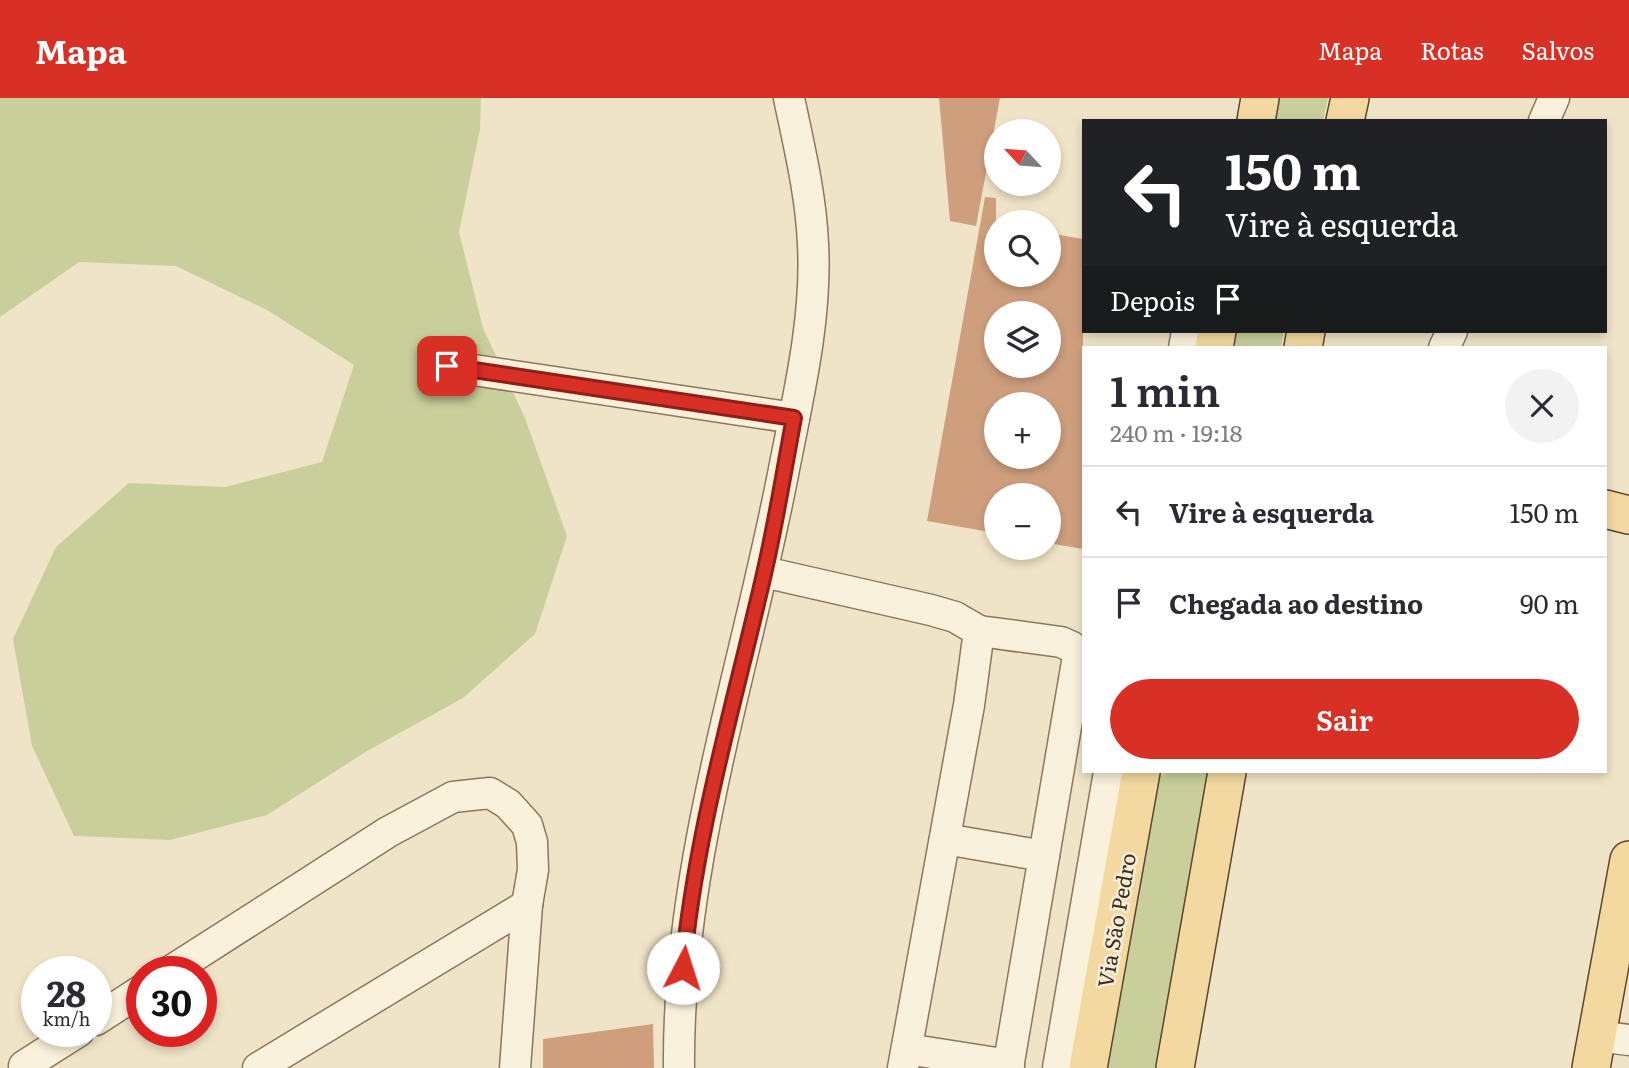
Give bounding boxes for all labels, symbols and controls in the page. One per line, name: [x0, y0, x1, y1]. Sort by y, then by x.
text: Mapa: [35, 25, 127, 74]
text: Mapa: [1318, 32, 1382, 67]
text: Rotas: [1420, 32, 1484, 67]
text: Salvos: [1522, 32, 1594, 67]
north arrow: [984, 119, 1060, 196]
map controls: [984, 119, 1061, 560]
text: 150 m: [1225, 132, 1361, 205]
icon: left: [1110, 147, 1201, 238]
text: Vire à esquerda: [1225, 199, 1458, 247]
button: search: [984, 210, 1061, 287]
text: Depois: [1110, 280, 1195, 319]
icon: arrive: [1209, 280, 1247, 318]
button: layers: [984, 301, 1061, 378]
pin: [417, 336, 477, 396]
icon: arrive: [428, 347, 466, 385]
text: 1 min: [1110, 358, 1220, 420]
button: close: [1505, 369, 1579, 443]
button: +: [984, 392, 1061, 469]
text: 240 m · 19:18: [1110, 415, 1242, 449]
button: −: [984, 483, 1061, 560]
text: Vire à esquerda: [1169, 492, 1374, 531]
text: 150 m: [1510, 492, 1579, 531]
icon: left: [1110, 493, 1148, 531]
text: Chegada ao destino: [1169, 583, 1423, 622]
text: 90 m: [1520, 583, 1579, 622]
icon: arrive: [1110, 584, 1148, 622]
button: Sair: [1110, 679, 1579, 759]
street label: Via São Pedro: [1088, 850, 1142, 990]
position arrow: [646, 931, 720, 1005]
speed limit sign: 30: [126, 956, 217, 1047]
text: 28: [47, 966, 86, 1018]
text: km/h: [43, 1005, 90, 1032]

